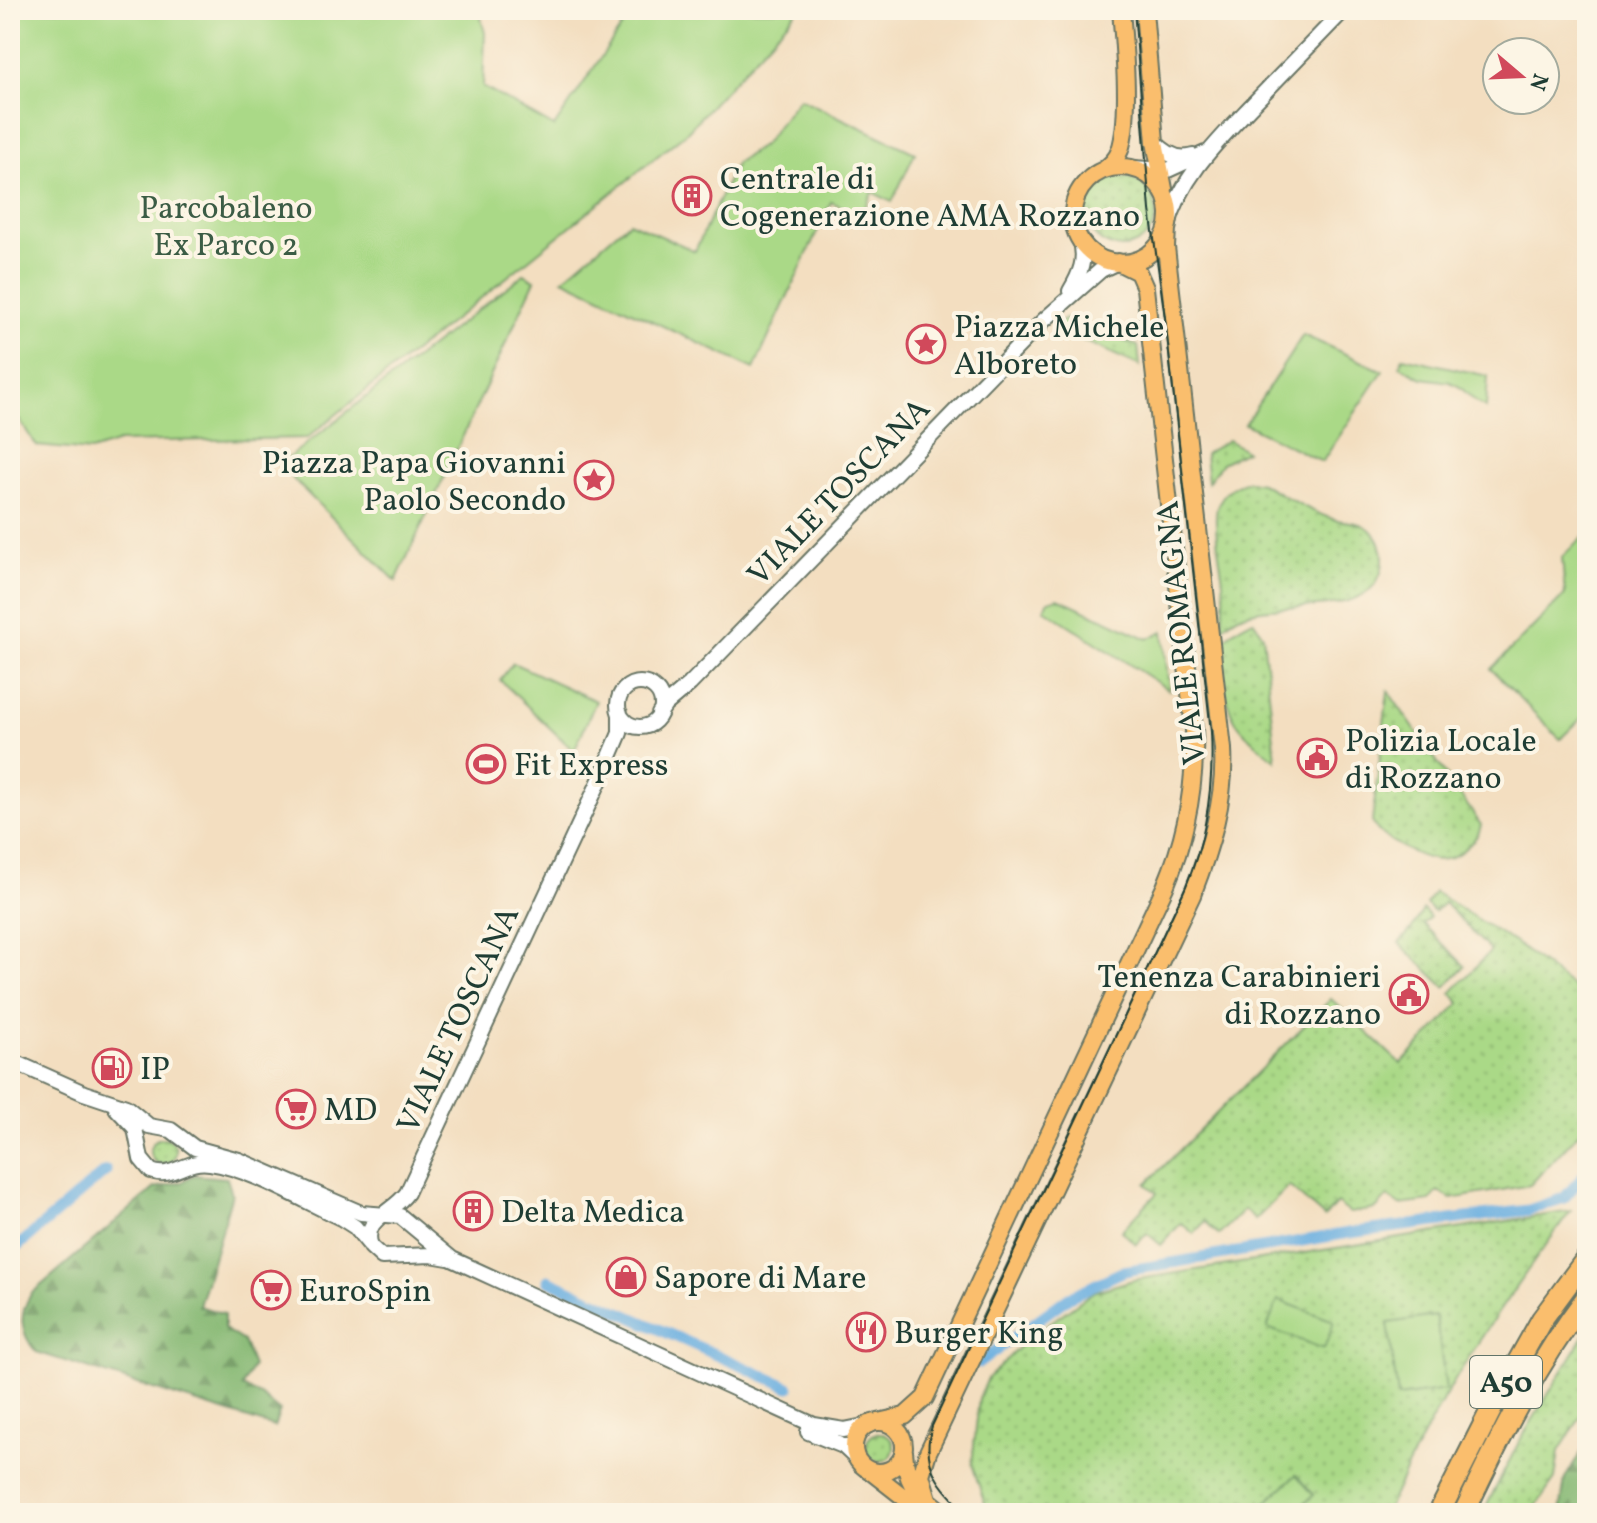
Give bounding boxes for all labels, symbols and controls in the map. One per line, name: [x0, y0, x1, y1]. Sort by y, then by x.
north arrow: [1481, 36, 1561, 116]
text: N: [1520, 69, 1555, 94]
place label: Centrale di Cogenerazione AMA Rozzano: [720, 159, 1140, 240]
building icon: Centrale di Cogenerazione AMA Rozzano: [671, 175, 713, 217]
park label: Parcobaleno Ex Parco 2: [139, 188, 313, 269]
place label: Piazza Michele Alboreto: [954, 307, 1164, 388]
place icon: Piazza Michele Alboreto: [905, 323, 947, 365]
street label: VIALE TOSCANA: [739, 389, 942, 597]
place label: Piazza Papa Giovanni Paolo Secondo: [262, 443, 566, 524]
place icon: Piazza Papa Giovanni Paolo Secondo: [573, 459, 615, 501]
street label: VIALE ROMAGNA: [1147, 498, 1219, 767]
place label: Polizia Locale di Rozzano: [1345, 721, 1537, 802]
public building icon: Polizia Locale di Rozzano: [1296, 737, 1338, 779]
sports icon: Fit Express: [465, 743, 507, 785]
place label: Fit Express: [514, 745, 668, 789]
street label: VIALE TOSCANA: [388, 899, 532, 1141]
place label: Tenenza Carabinieri di Rozzano: [1097, 957, 1381, 1038]
public building icon: Tenenza Carabinieri di Rozzano: [1388, 973, 1430, 1015]
fuel station icon: IP: [91, 1047, 133, 1089]
place label: IP: [140, 1049, 170, 1093]
supermarket icon: MD: [275, 1088, 317, 1130]
place label: MD: [324, 1090, 377, 1134]
building icon: Delta Medica: [452, 1190, 494, 1232]
place label: Delta Medica: [501, 1192, 685, 1236]
shop icon: Sapore di Mare: [605, 1256, 647, 1298]
place label: Sapore di Mare: [654, 1258, 866, 1302]
supermarket icon: EuroSpin: [250, 1269, 292, 1311]
place label: EuroSpin: [299, 1271, 431, 1315]
restaurant icon: Burger King: [845, 1311, 887, 1353]
place label: Burger King: [894, 1313, 1064, 1357]
road number: A50: [1470, 1356, 1542, 1408]

